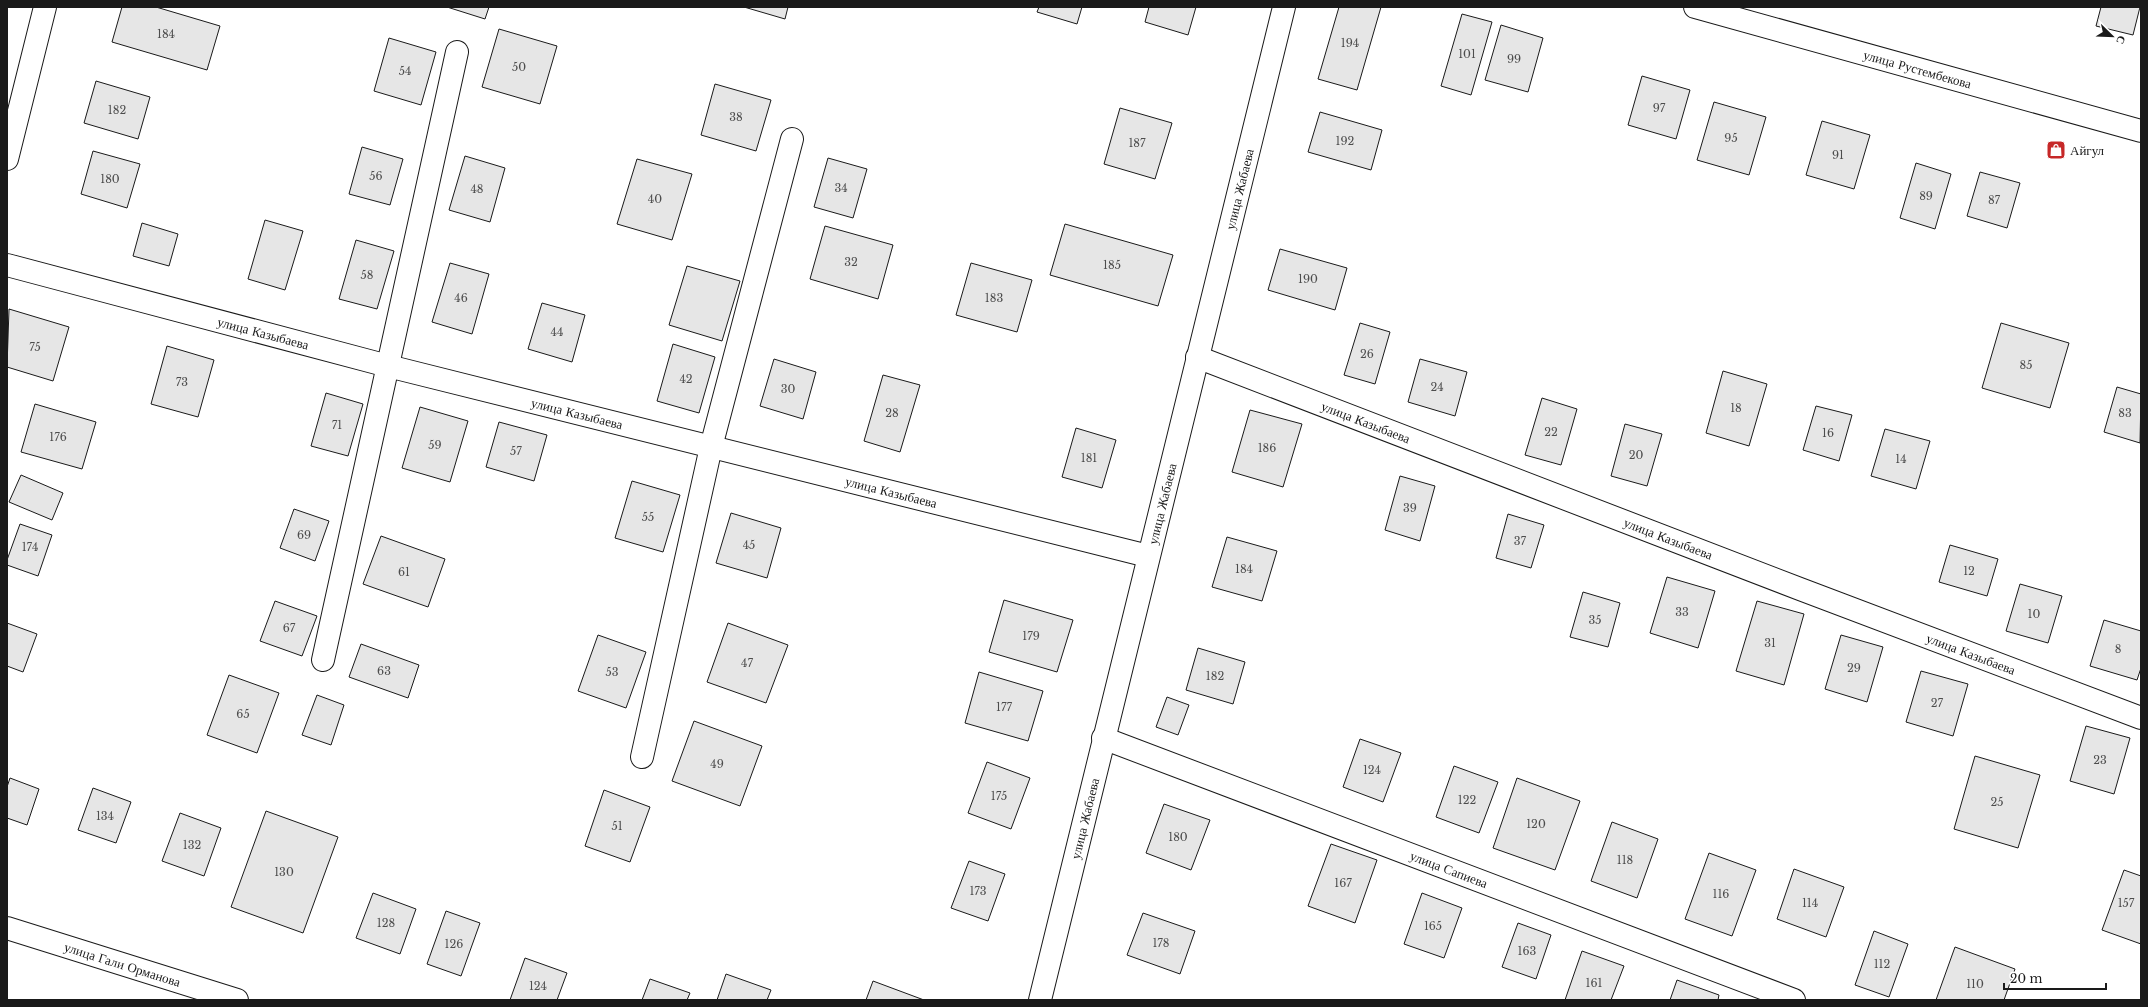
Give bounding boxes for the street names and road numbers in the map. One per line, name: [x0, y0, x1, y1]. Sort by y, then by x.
street label: улица Рустембекова: [1862, 46, 1974, 92]
street label: улица Жабаева: [1221, 147, 1257, 231]
street label: улица Казыбаева: [216, 313, 311, 353]
street label: улица Казыбаева: [529, 394, 625, 433]
street label: улица Казыбаева: [1319, 397, 1413, 447]
street label: улица Жабаева: [1144, 461, 1180, 546]
street label: улица Казыбаева: [844, 472, 939, 512]
street label: улица Казыбаева: [1621, 514, 1715, 563]
street label: улица Казыбаева: [1924, 629, 2018, 678]
street label: улица Жабаева: [1066, 776, 1103, 861]
street label: улица Сапиева: [1408, 847, 1490, 892]
street label: улица Гали Орманова: [62, 938, 183, 990]

